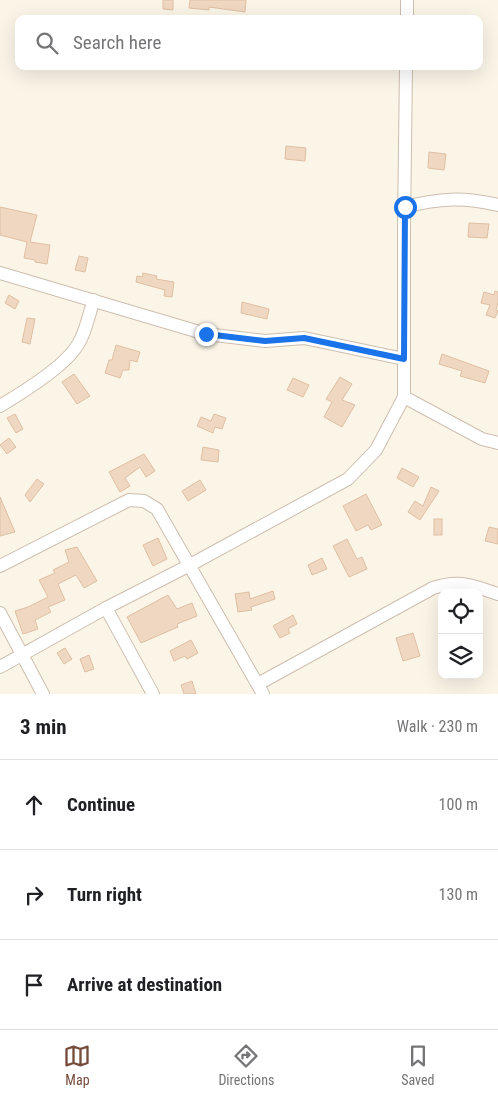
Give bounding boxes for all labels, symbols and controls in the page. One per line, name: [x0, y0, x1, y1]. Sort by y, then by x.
search box: [15, 15, 483, 70]
icon: search: [33, 29, 61, 57]
text: Search here: [73, 31, 161, 54]
route start: [394, 196, 417, 219]
route end: [195, 323, 218, 346]
map controls: [438, 589, 483, 679]
button: locate: [438, 589, 483, 634]
button: layers: [438, 634, 483, 679]
text: 3 min: [20, 715, 67, 739]
text: Walk · 230 m: [397, 717, 478, 736]
icon: ahead: [20, 791, 48, 819]
text: Continue: [67, 793, 135, 816]
text: 100 m: [439, 795, 478, 814]
icon: right: [20, 881, 48, 909]
text: Turn right: [67, 883, 142, 906]
text: 130 m: [439, 885, 478, 904]
icon: arrive: [20, 971, 48, 999]
text: Arrive at destination: [67, 973, 222, 996]
tab: Map: [63, 1042, 91, 1088]
tab: Directions: [218, 1042, 274, 1088]
tab: Saved: [401, 1042, 435, 1088]

